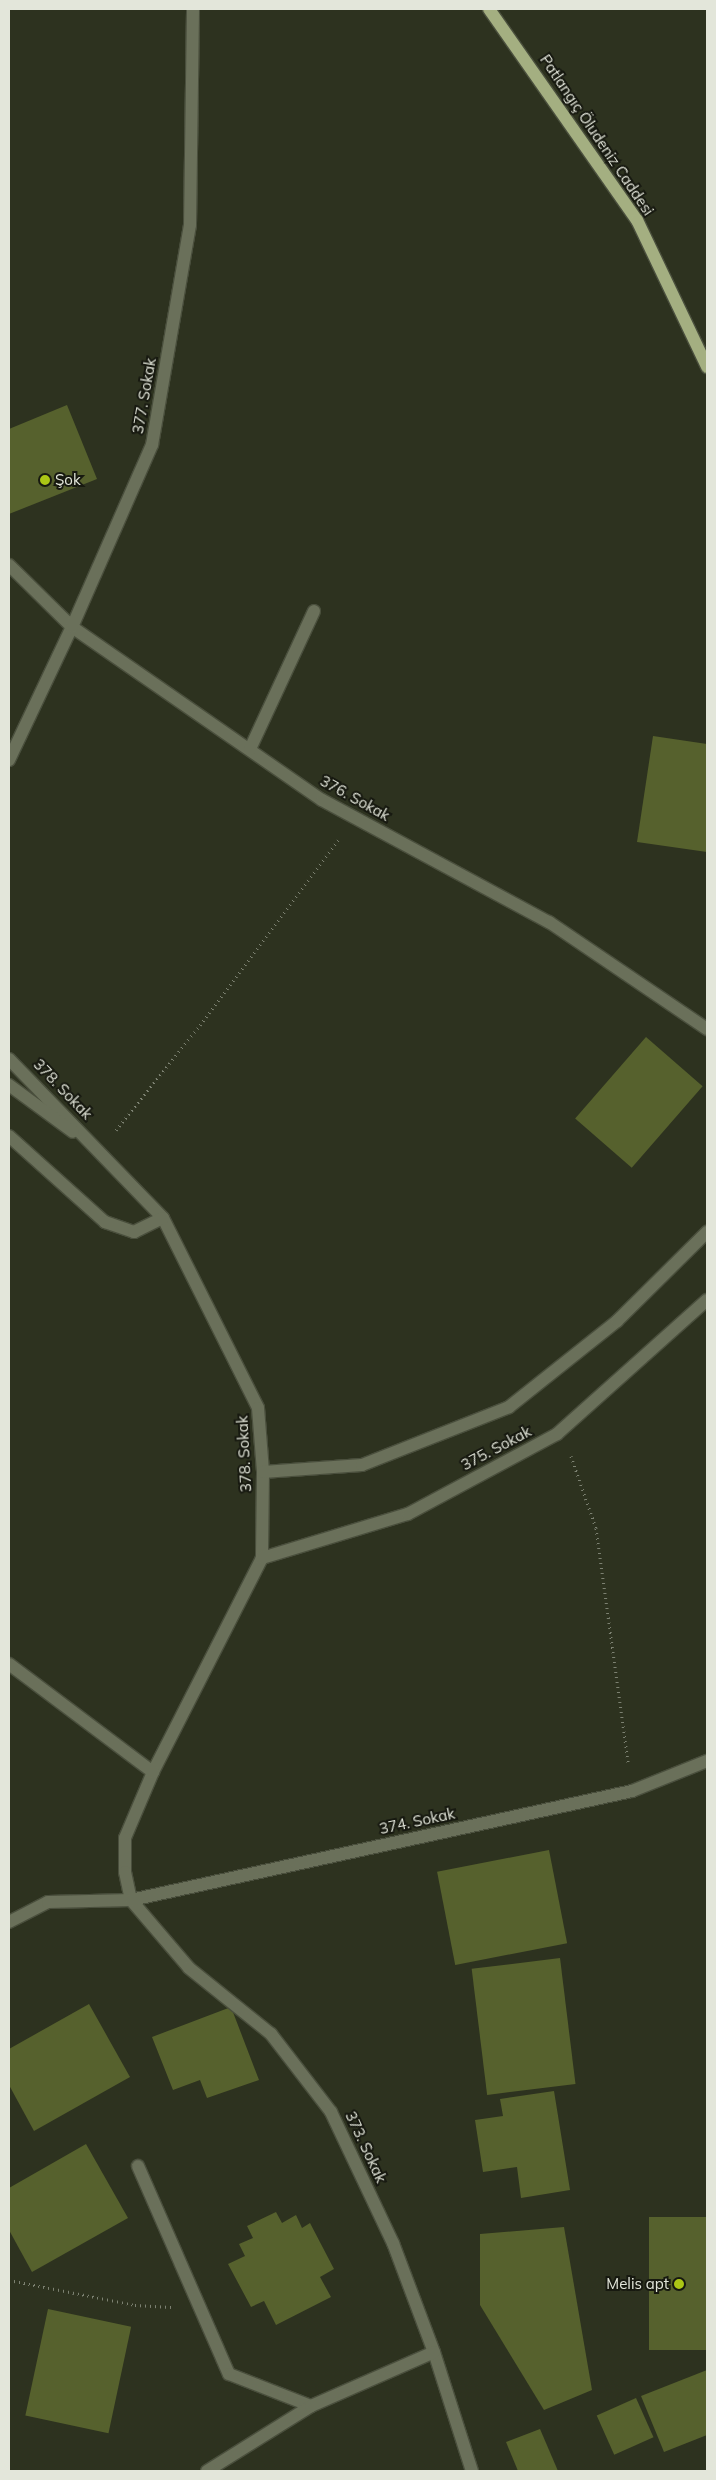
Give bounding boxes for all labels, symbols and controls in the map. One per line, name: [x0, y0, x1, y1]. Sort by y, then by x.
street label: Patlangıç Öludeniz Caddesi: [536, 51, 658, 219]
street label: 377. Sokak: [128, 357, 160, 435]
place label: Şok: [55, 471, 81, 489]
marker: Şok: [39, 474, 51, 486]
street label: 376. Sokak: [317, 772, 393, 824]
street label: 378. Sokak: [30, 1055, 96, 1123]
street label: 378. Sokak: [233, 1415, 255, 1493]
street label: 375. Sokak: [458, 1422, 534, 1474]
street label: 374. Sokak: [378, 1804, 456, 1838]
street label: 373. Sokak: [342, 2108, 390, 2186]
place label: Melis apt: [606, 2275, 669, 2293]
marker: Melis apt: [673, 2278, 685, 2290]

